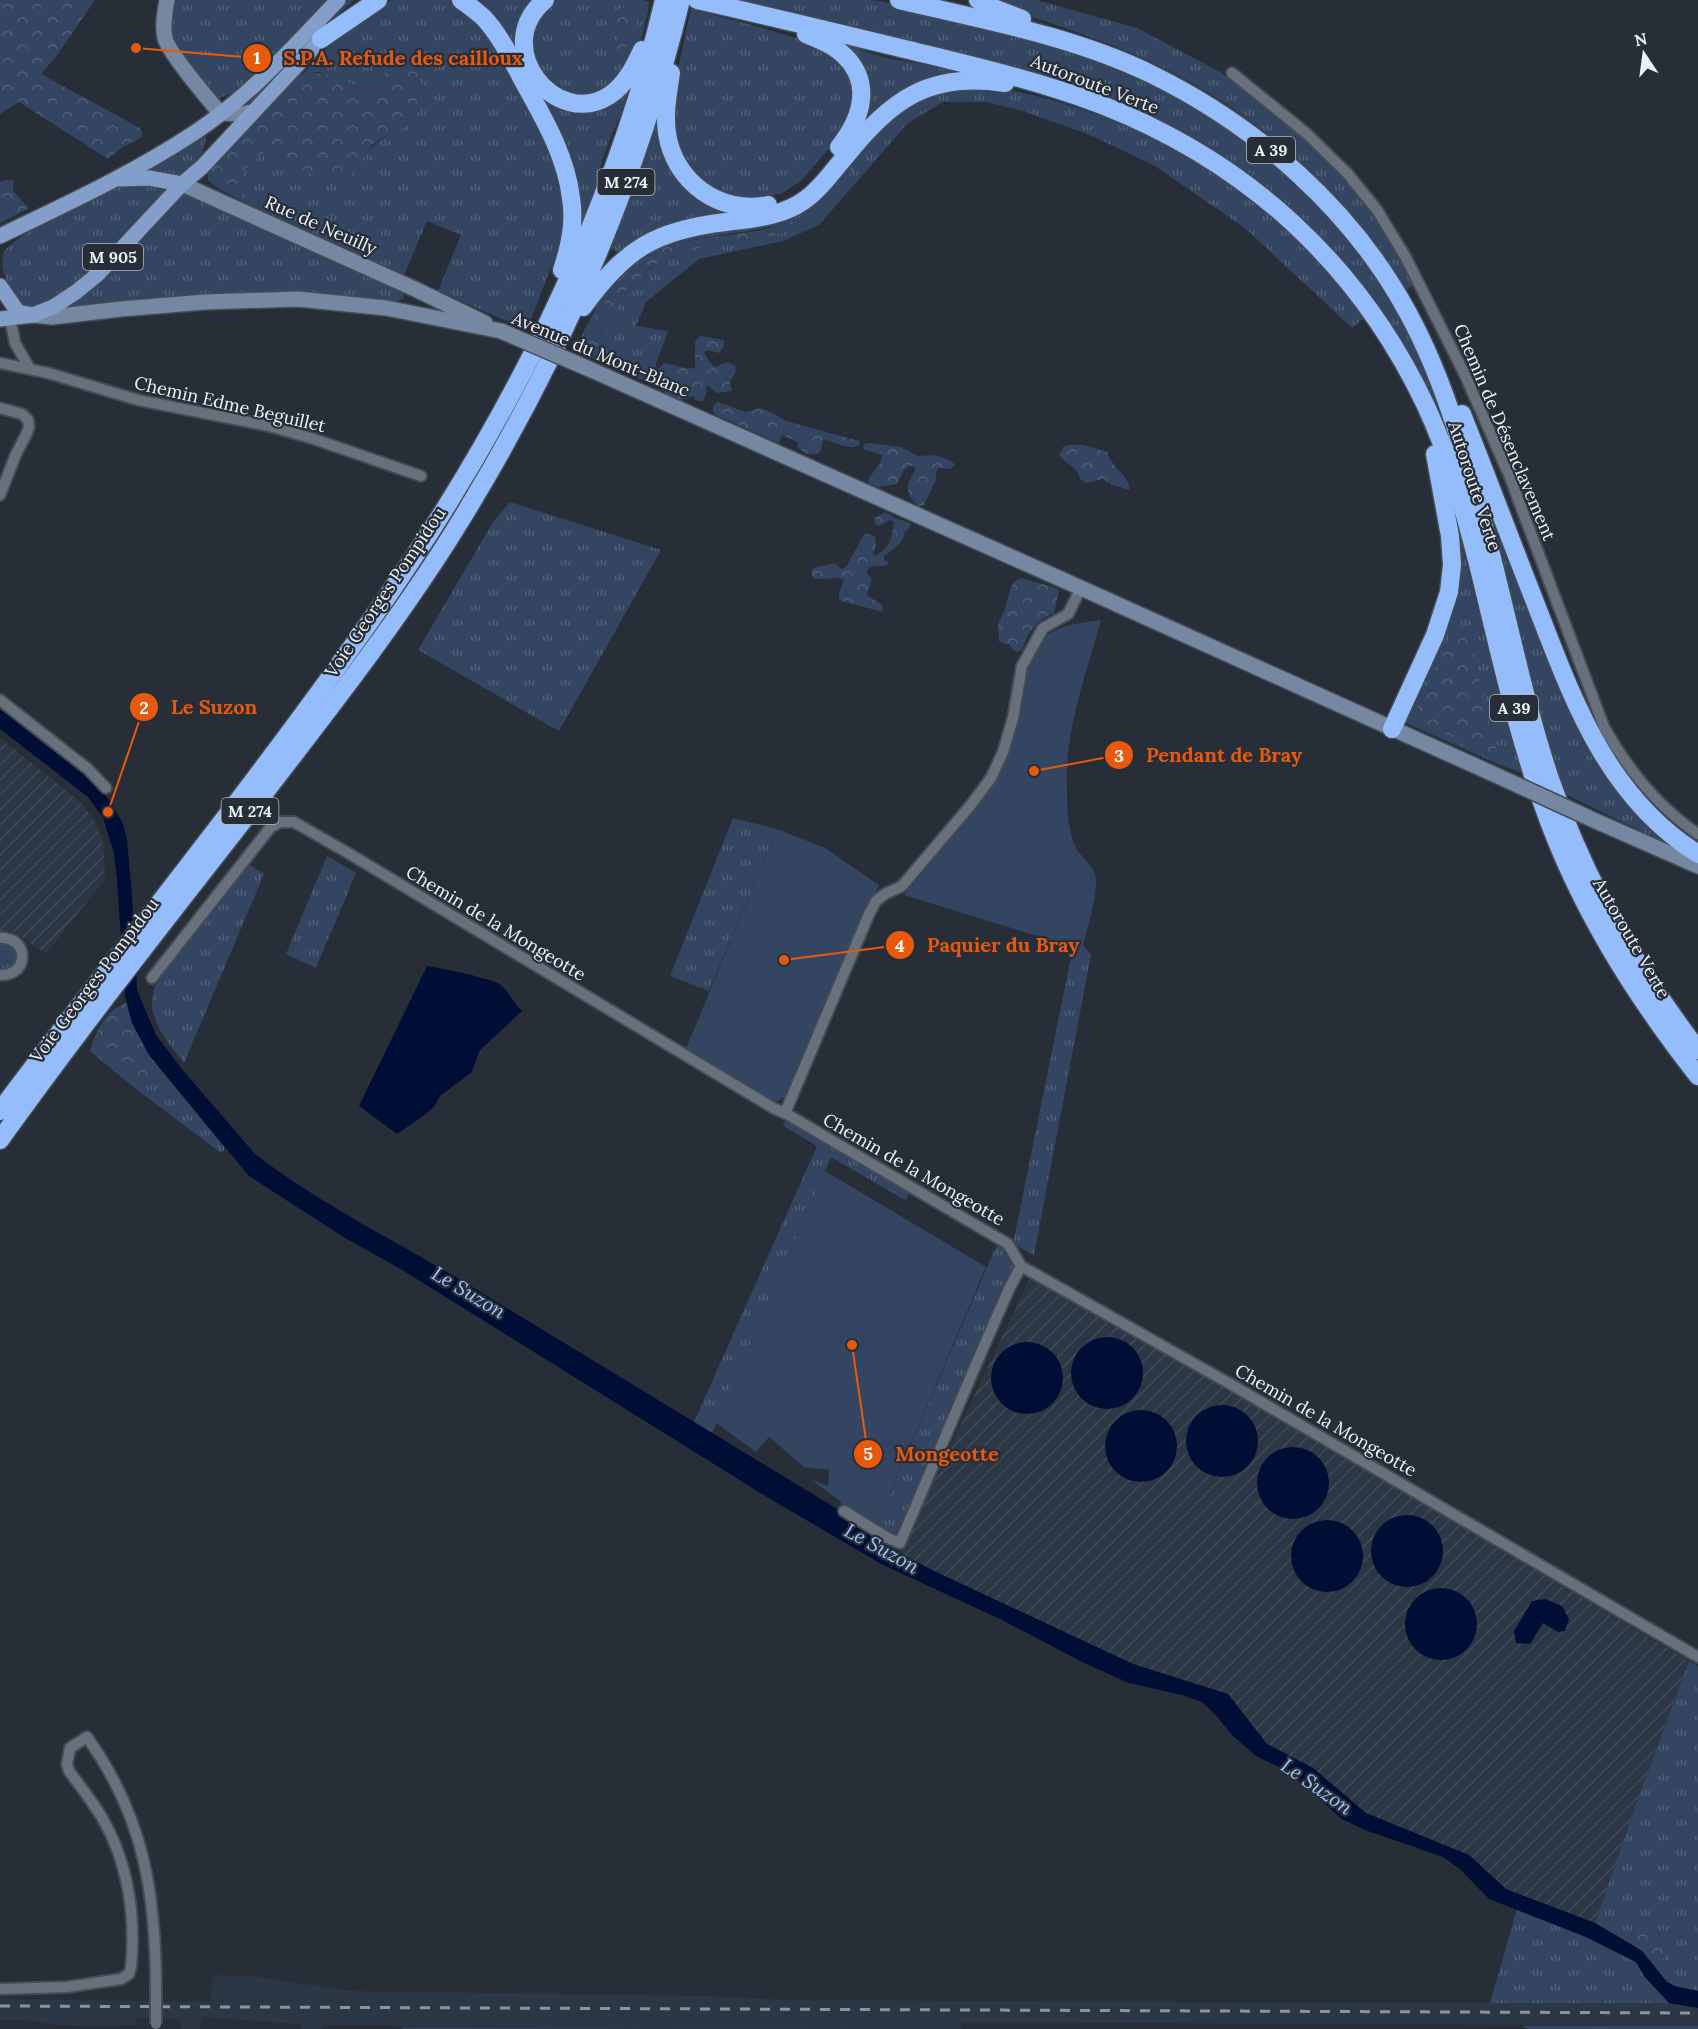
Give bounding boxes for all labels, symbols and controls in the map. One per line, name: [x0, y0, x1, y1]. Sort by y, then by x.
north arrow: [1614, 24, 1674, 84]
text: N: [1632, 28, 1649, 51]
callout: S.P.A. Refude des cailloux: [242, 39, 535, 77]
text: S.P.A. Refude des cailloux: [283, 45, 523, 70]
text: 1: [253, 46, 261, 69]
street label: Autoroute Verte: [1027, 49, 1163, 119]
road number: A 39: [1247, 137, 1295, 163]
road number: M 274: [598, 169, 654, 195]
street label: Rue de Neuilly: [261, 190, 381, 260]
road number: M 905: [83, 244, 143, 270]
street label: Avenue du Mont-Blanc: [508, 306, 693, 402]
street label: Chemin de Désenclavement: [1449, 320, 1561, 544]
street label: Chemin Edme Beguillet: [132, 371, 328, 437]
street label: Autoroute Verte: [1443, 417, 1507, 554]
street label: Voie Georges Pompidou: [319, 502, 451, 682]
callout: Le Suzon: [129, 688, 269, 726]
text: Le Suzon: [171, 694, 258, 719]
road number: A 39: [1490, 695, 1538, 721]
text: 2: [139, 696, 149, 719]
callout: Pendant de Bray: [1104, 736, 1314, 774]
text: Pendant de Bray: [1146, 742, 1302, 767]
text: 3: [1114, 744, 1124, 767]
road number: M 274: [222, 798, 278, 824]
street label: Chemin de la Mongeotte: [402, 860, 590, 986]
street label: Autoroute Verte: [1588, 873, 1676, 1003]
street label: Voie Georges Pompidou: [24, 893, 164, 1068]
callout: Paquier du Bray: [885, 926, 1091, 964]
text: Paquier du Bray: [927, 932, 1079, 957]
text: 4: [895, 934, 905, 957]
street label: Chemin de la Mongeotte: [819, 1108, 1009, 1231]
water label: Le Suzon: [428, 1260, 511, 1324]
street label: Chemin de la Mongeotte: [1231, 1359, 1421, 1482]
callout: Mongeotte: [853, 1435, 1010, 1473]
text: Mongeotte: [895, 1441, 999, 1466]
text: 5: [863, 1442, 873, 1465]
water label: Le Suzon: [840, 1517, 924, 1579]
water label: Le Suzon: [1276, 1752, 1358, 1820]

